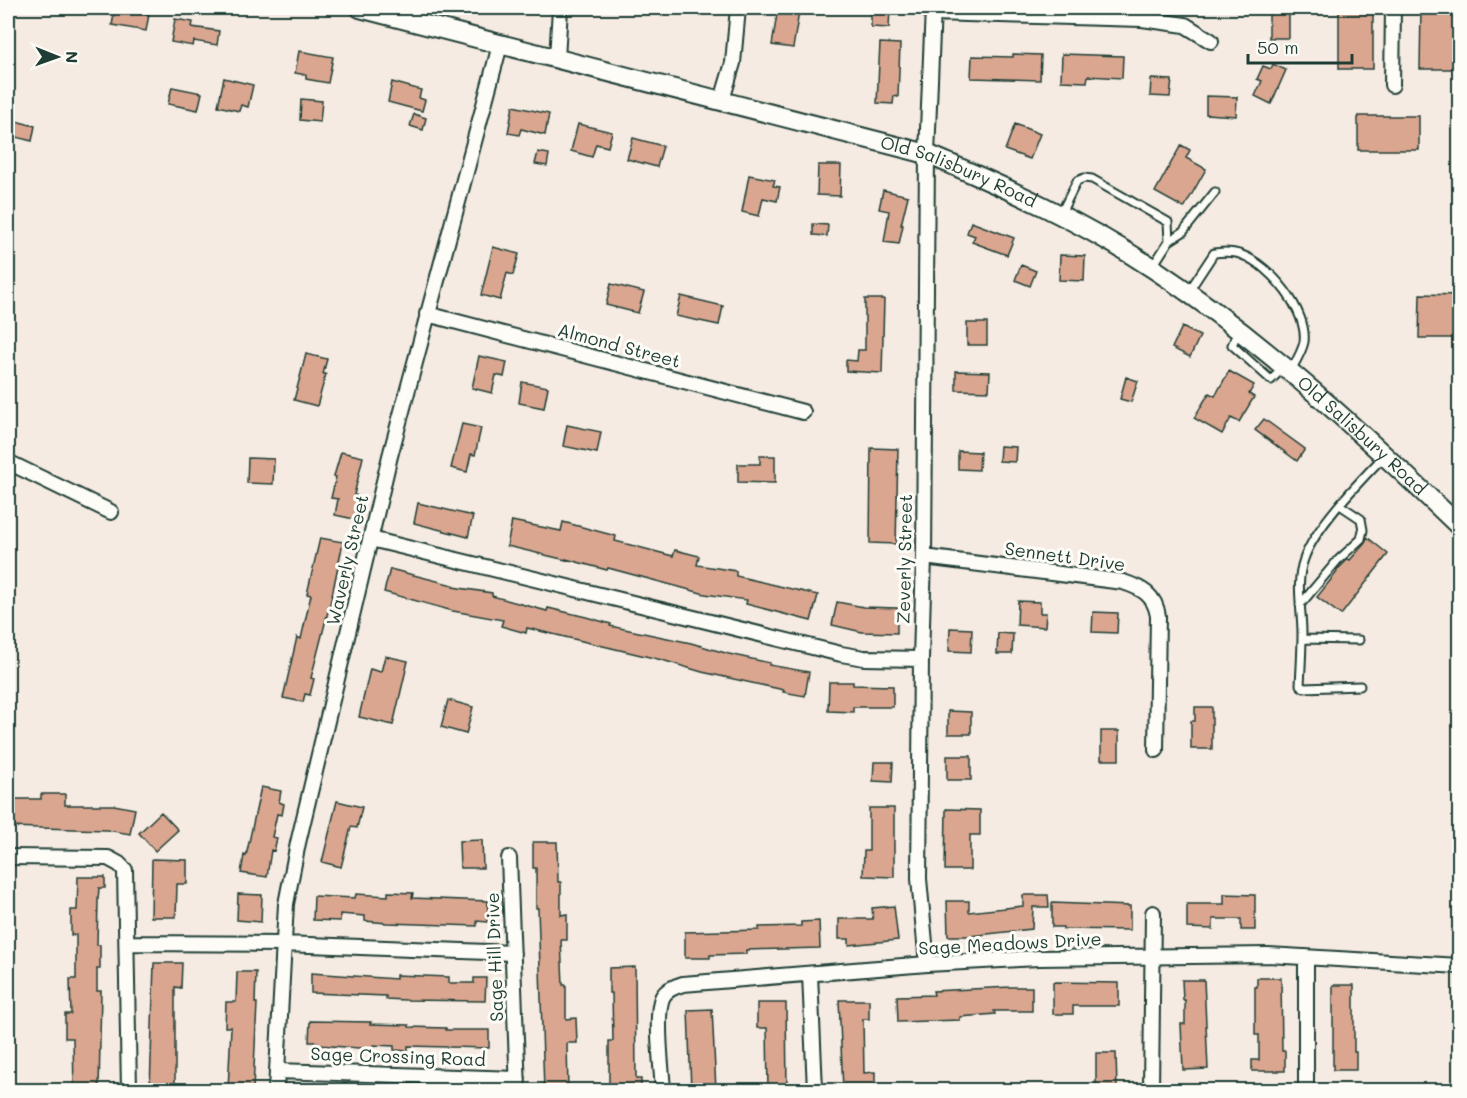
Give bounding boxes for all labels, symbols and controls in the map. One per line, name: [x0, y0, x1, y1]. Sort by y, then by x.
north arrow: [27, 27, 87, 87]
scale bar: [1248, 27, 1352, 65]
text: 50 m: [1257, 35, 1299, 59]
text: N: [62, 51, 83, 64]
street label: Old Salisbury Road: [878, 129, 1041, 212]
street label: Almond Street: [555, 317, 683, 373]
street label: Old Salisbury Road: [1293, 370, 1432, 500]
street label: Waverly Street: [320, 492, 374, 628]
street label: Zeverly Street: [891, 494, 917, 624]
street label: Sennett Drive: [1003, 536, 1127, 576]
street label: Sage Hill Drive: [480, 892, 508, 1022]
street label: Sage Meadows Drive: [918, 926, 1102, 960]
street label: Sage Crossing Road: [310, 1041, 486, 1071]

